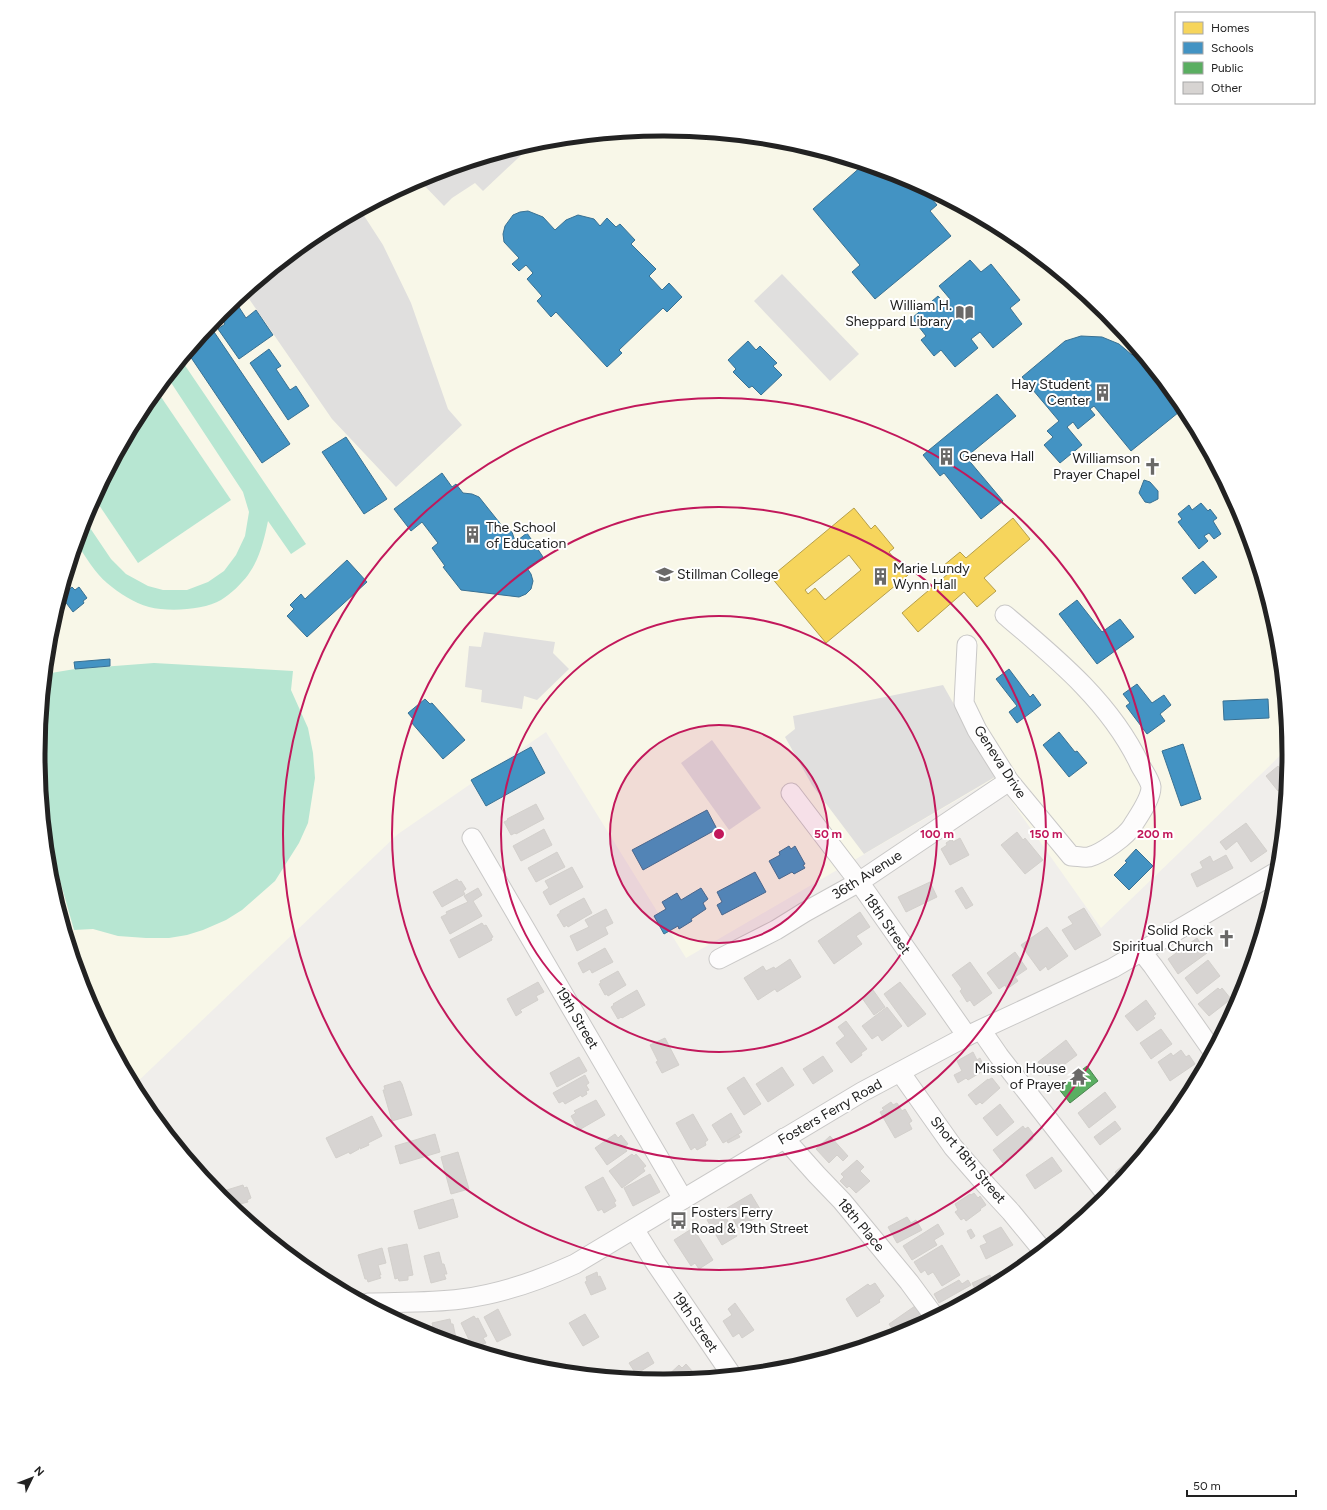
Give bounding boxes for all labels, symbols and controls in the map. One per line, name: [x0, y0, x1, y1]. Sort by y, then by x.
legend: [1175, 12, 1315, 104]
text: Homes: [1211, 21, 1250, 35]
text: Schools: [1211, 41, 1254, 55]
text: Public: [1211, 61, 1244, 75]
text: Other: [1211, 81, 1242, 95]
place label: William H. Sheppard Library: [845, 297, 953, 330]
library icon: William H. Sheppard Library: [955, 303, 975, 323]
place label: Hay Student Center: [1011, 376, 1090, 409]
building icon: Hay Student Center: [1093, 382, 1113, 402]
building icon: Geneva Hall: [936, 446, 956, 466]
place label: Geneva Hall: [959, 448, 1034, 465]
place label: Williamson Prayer Chapel: [1053, 450, 1140, 483]
church icon: Williamson Prayer Chapel: [1143, 456, 1163, 476]
place label: The School of Education: [486, 519, 566, 552]
building icon: The School of Education: [463, 525, 483, 545]
place label: Marie Lundy Wynn Hall: [893, 560, 970, 593]
school or university icon: Stillman College: [654, 564, 674, 584]
place label: Stillman College: [677, 566, 779, 583]
building icon: Marie Lundy Wynn Hall: [870, 566, 890, 586]
street label: Geneva Drive: [970, 722, 1030, 802]
centre of rings: [712, 827, 726, 841]
text: 50 m: [814, 827, 842, 841]
text: 100 m: [920, 827, 954, 841]
text: 150 m: [1029, 827, 1063, 841]
text: 200 m: [1137, 827, 1173, 841]
street label: 36th Avenue: [829, 847, 905, 903]
street label: 18th Street: [860, 890, 914, 958]
place label: Solid Rock Spiritual Church: [1112, 922, 1213, 955]
church icon: Solid Rock Spiritual Church: [1216, 928, 1236, 948]
street label: 19th Street: [552, 984, 602, 1052]
place label: Mission House of Prayer: [975, 1060, 1066, 1093]
temple icon: Mission House of Prayer: [1069, 1066, 1089, 1086]
street label: Fosters Ferry Road: [775, 1075, 885, 1149]
street label: Short 18th Street: [927, 1113, 1009, 1207]
street label: 18th Place: [834, 1195, 888, 1255]
place label: Fosters Ferry Road & 19th Street: [691, 1204, 809, 1237]
bus stop icon: Fosters Ferry Road & 19th Street: [668, 1210, 688, 1230]
street label: 19th Street: [669, 1288, 721, 1356]
north arrow: [12, 1458, 52, 1498]
text: N: [31, 1464, 47, 1479]
scale bar: [1187, 1472, 1296, 1498]
text: 50 m: [1193, 1479, 1221, 1493]

